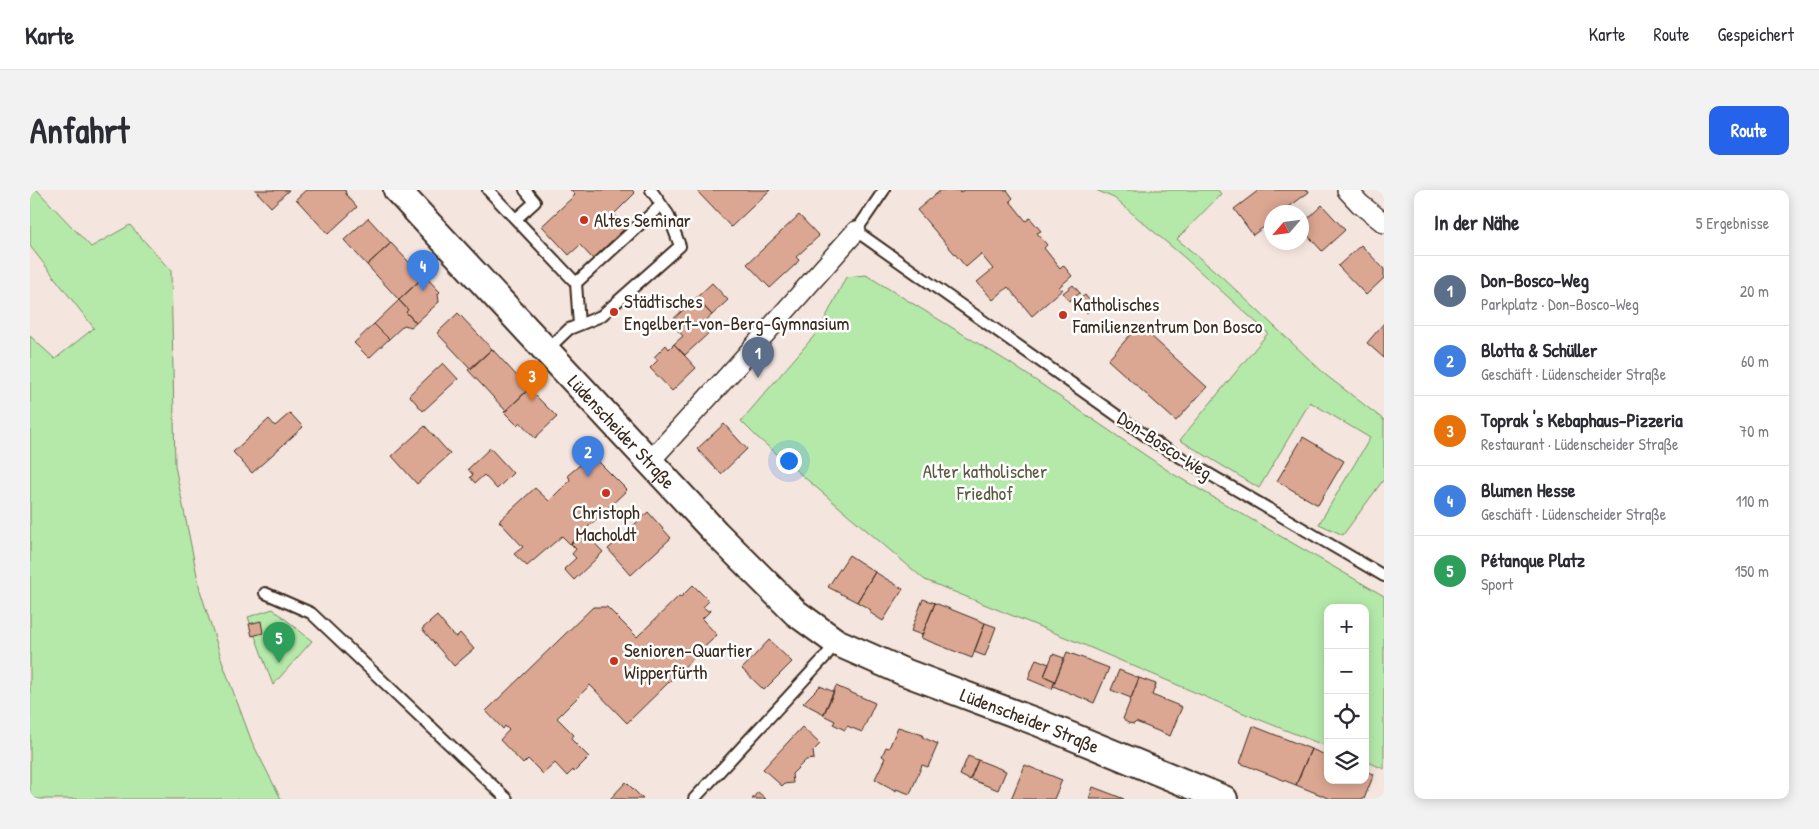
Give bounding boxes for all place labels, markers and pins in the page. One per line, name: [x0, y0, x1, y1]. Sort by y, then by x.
place label: Altes Seminar: [594, 207, 692, 233]
marker: Altes Seminar: [578, 214, 590, 226]
pin: 4: [407, 250, 439, 291]
place label: Städtisches Engelbert-von-Berg-Gymnasium: [624, 288, 849, 336]
place label: Katholisches Familienzentrum Don Bosco: [1072, 291, 1263, 339]
marker: Städtisches Engelbert-von-Berg-Gymnasium: [608, 306, 620, 318]
marker: Katholisches Familienzentrum Don Bosco: [1057, 309, 1069, 321]
pin: 1: [742, 337, 774, 378]
pin: 3: [516, 360, 548, 401]
pin: 2: [572, 436, 604, 477]
marker: Christoph Macholdt: [600, 487, 612, 499]
place label: Christoph Macholdt: [572, 499, 640, 547]
pin: 5: [263, 622, 295, 663]
place label: Senioren-Quartier Wipperfürth: [624, 637, 753, 685]
marker: Senioren-Quartier Wipperfürth: [608, 655, 620, 667]

